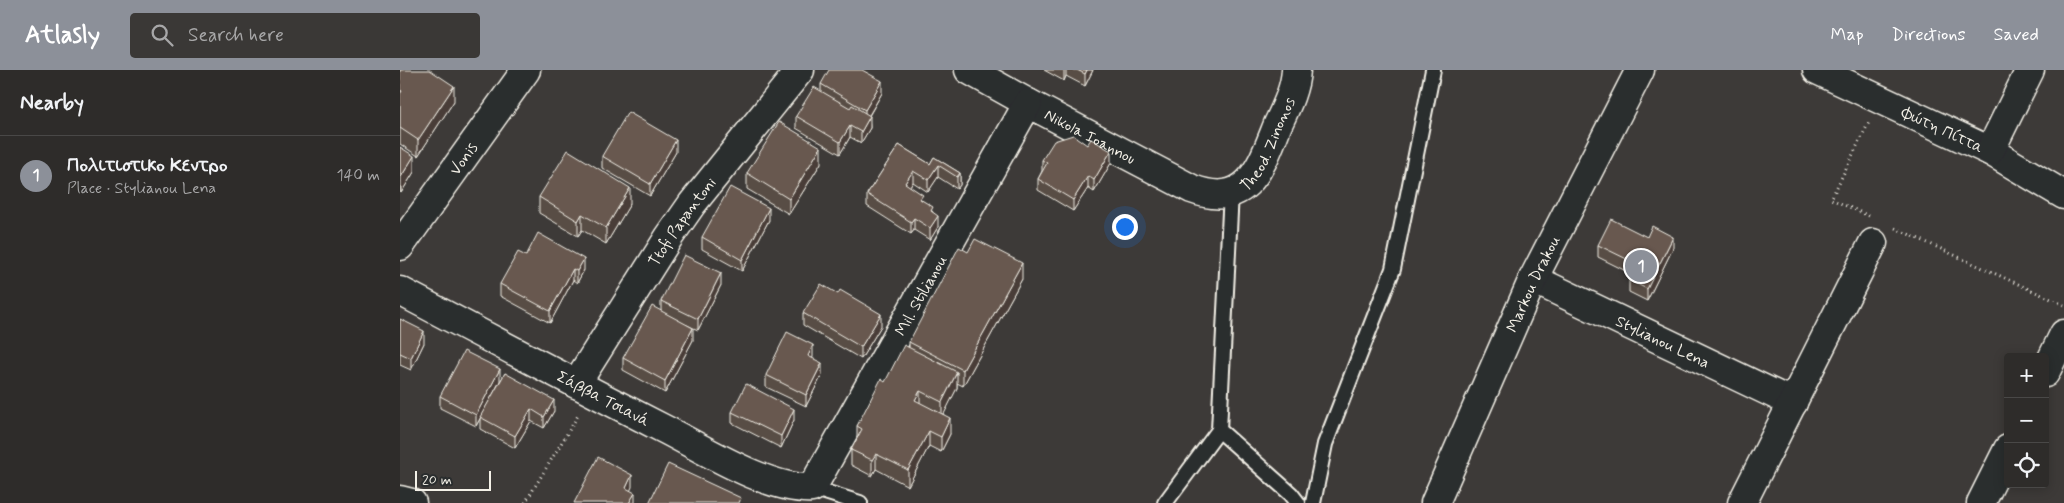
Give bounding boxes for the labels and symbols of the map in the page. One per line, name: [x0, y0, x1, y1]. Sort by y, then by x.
street label: Theod. Zinonos: [1236, 94, 1301, 197]
street label: Φώτη Πίττα: [1897, 102, 1987, 159]
street label: Nikola Ioannou: [1040, 104, 1139, 170]
street label: Vonis: [445, 138, 483, 180]
street label: Ttofi Papantoni: [644, 173, 722, 271]
your location: [1112, 214, 1138, 240]
street label: Markou Drakou: [1502, 232, 1566, 336]
pin: 1: [1625, 247, 1657, 285]
street label: Mil. Stilianou: [890, 252, 953, 340]
street label: Stylianou Lena: [1612, 311, 1713, 374]
street label: Σάββα Τσιανά: [553, 367, 653, 432]
scale bar: [415, 468, 491, 491]

